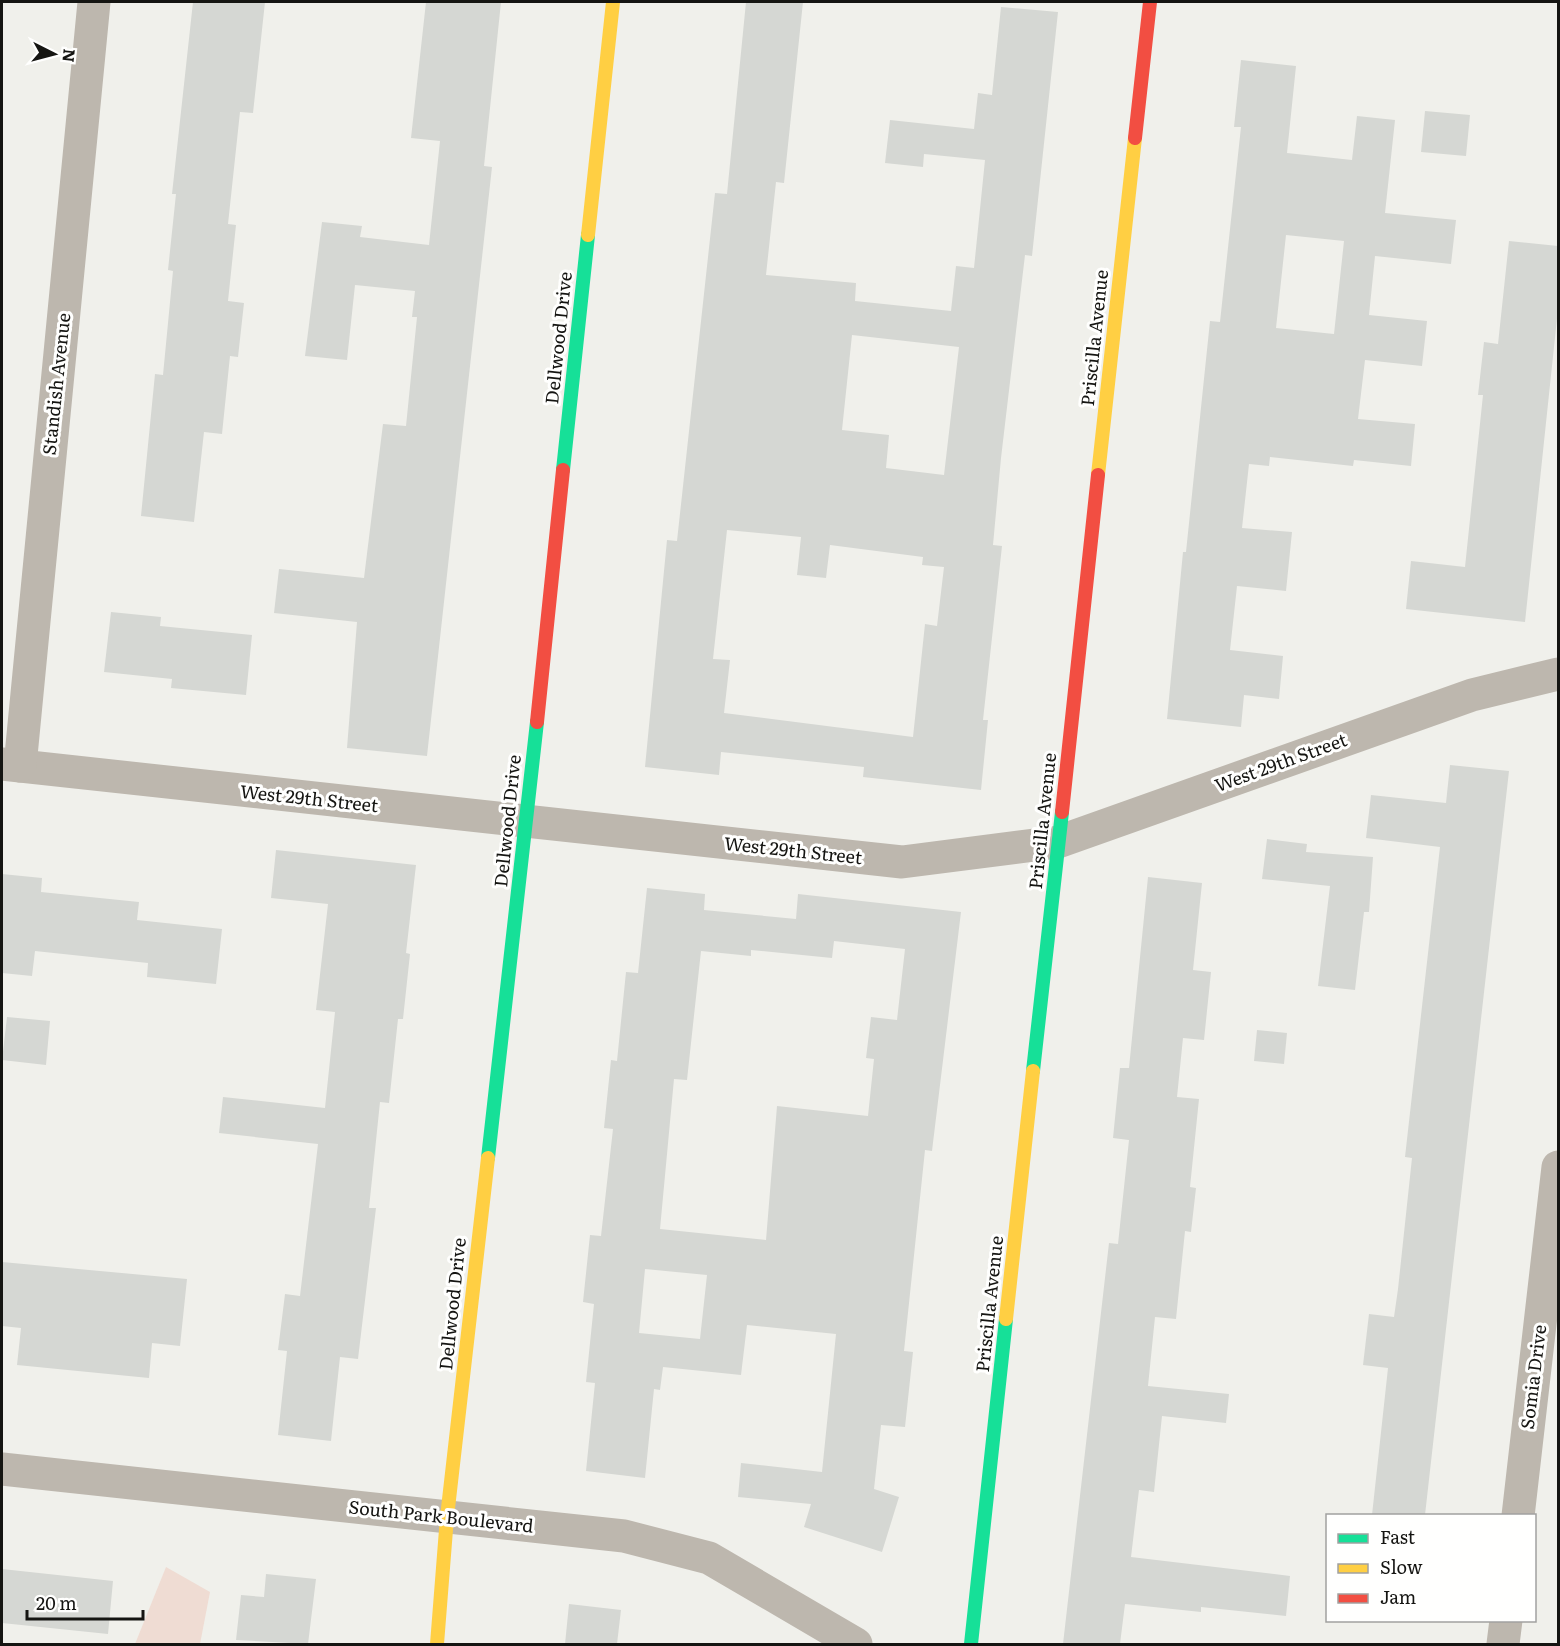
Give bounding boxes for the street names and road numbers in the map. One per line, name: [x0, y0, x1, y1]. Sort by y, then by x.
street label: Priscilla Avenue: [1073, 268, 1114, 407]
street label: Dellwood Drive: [537, 270, 578, 405]
street label: Standish Avenue: [35, 311, 76, 456]
street label: West 29th Street: [1211, 725, 1351, 798]
street label: Priscilla Avenue: [1021, 751, 1062, 890]
street label: Dellwood Drive: [486, 753, 527, 888]
street label: West 29th Street: [239, 777, 380, 818]
street label: West 29th Street: [723, 829, 864, 870]
street label: Priscilla Avenue: [968, 1234, 1009, 1373]
street label: Dellwood Drive: [431, 1236, 472, 1371]
street label: Somia Drive: [1513, 1323, 1552, 1431]
street label: South Park Boulevard: [347, 1492, 535, 1539]

